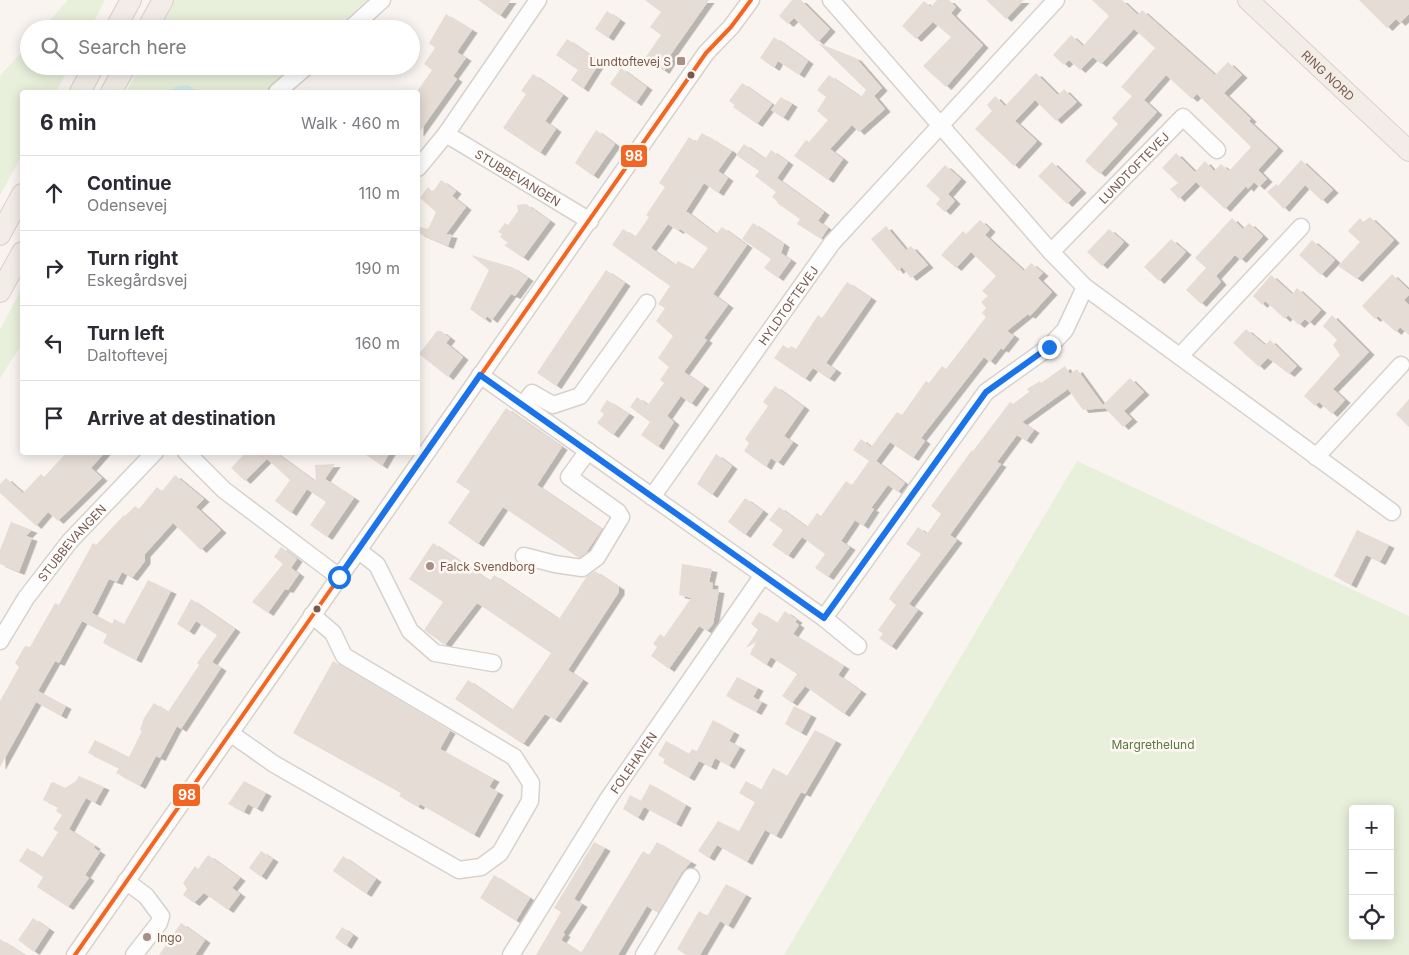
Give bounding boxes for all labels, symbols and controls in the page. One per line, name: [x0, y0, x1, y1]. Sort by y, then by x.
search box: [20, 20, 420, 75]
icon: search: [38, 34, 66, 62]
text: Search here: [78, 36, 187, 59]
street label: RING NORD: [1299, 47, 1358, 104]
place label: Lundtoftevej S: [589, 54, 671, 69]
marker: Lundtoftevej S: [675, 55, 687, 67]
unlabelled marker: [686, 70, 696, 80]
text: 6 min: [40, 110, 97, 135]
text: Walk · 460 m: [301, 113, 400, 133]
street label: LUNDTOFTEVEJ: [1095, 129, 1172, 207]
line badge: 98: [620, 144, 648, 168]
street label: STUBBEVANGEN: [472, 146, 563, 209]
text: 98: [625, 147, 643, 164]
text: Continue: [87, 172, 172, 195]
icon: ahead: [40, 179, 68, 207]
text: 110 m: [358, 183, 400, 203]
text: Odensevej: [87, 195, 167, 215]
text: Turn right: [87, 247, 178, 270]
icon: right: [40, 254, 68, 282]
text: 190 m: [355, 258, 400, 278]
street label: HYLDTOFTEVEJ: [755, 263, 821, 348]
text: Eskegårdsvej: [87, 270, 188, 290]
text: Turn left: [87, 322, 165, 345]
icon: left: [40, 329, 68, 357]
text: 160 m: [355, 333, 400, 353]
route end: [1038, 336, 1061, 359]
text: Daltoftevej: [87, 345, 168, 365]
icon: arrive: [40, 404, 68, 432]
text: Arrive at destination: [87, 407, 276, 430]
street label: STUBBEVANGEN: [34, 501, 109, 584]
place label: Falck Svendborg: [440, 559, 535, 574]
marker: Falck Svendborg: [424, 560, 436, 572]
route start: [328, 566, 351, 589]
unlabelled marker: [312, 604, 322, 614]
street label: FOLEHAVEN: [607, 729, 660, 796]
park label: Margrethelund: [1111, 737, 1195, 752]
line badge: 98: [172, 783, 201, 807]
text: 98: [178, 786, 196, 803]
map controls: [1349, 805, 1394, 940]
button: +: [1349, 805, 1394, 850]
button: −: [1349, 850, 1394, 895]
button: locate: [1349, 895, 1394, 940]
place label: Ingo: [157, 930, 182, 945]
marker: Ingo: [141, 931, 153, 943]

